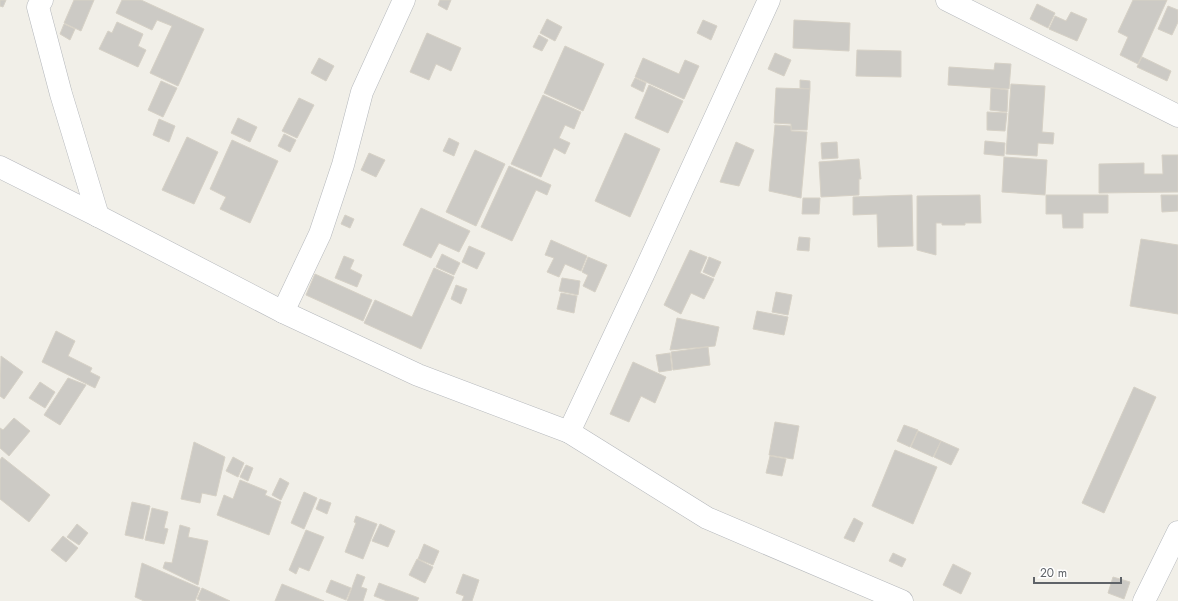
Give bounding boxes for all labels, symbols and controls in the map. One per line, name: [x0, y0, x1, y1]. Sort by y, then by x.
scale bar: [1034, 559, 1121, 585]
text: 20 m: [1040, 564, 1067, 582]

